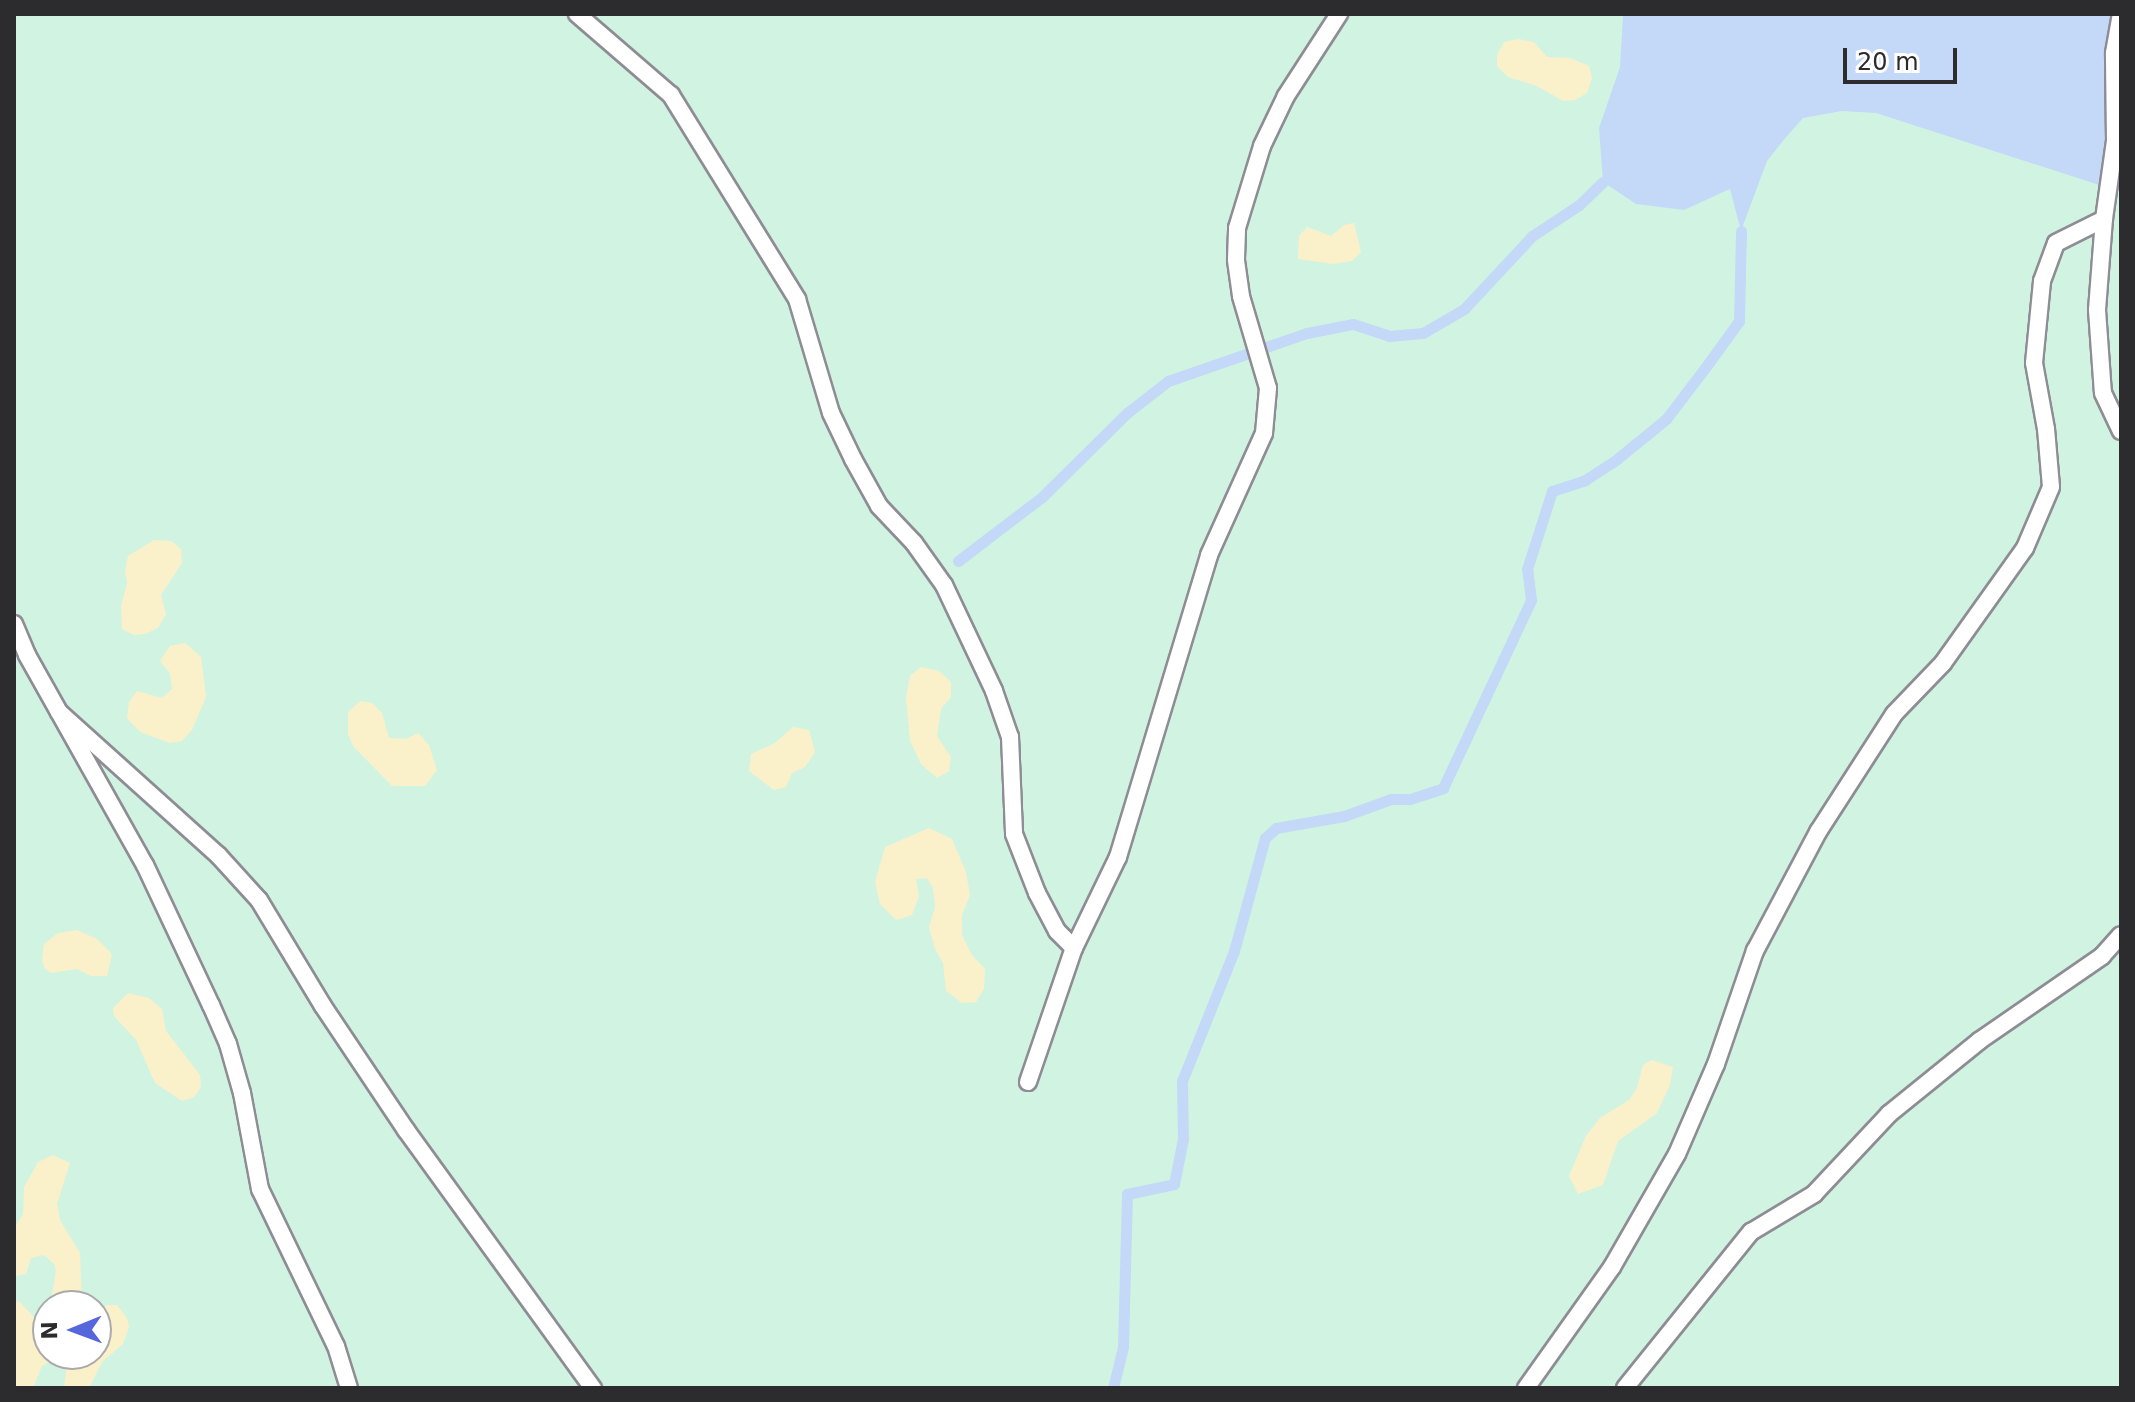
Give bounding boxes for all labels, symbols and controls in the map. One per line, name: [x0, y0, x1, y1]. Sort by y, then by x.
scale bar: [1847, 32, 1961, 82]
text: 20 m: [1857, 48, 1919, 76]
north arrow: [32, 1290, 112, 1370]
text: N: [37, 1321, 62, 1340]

